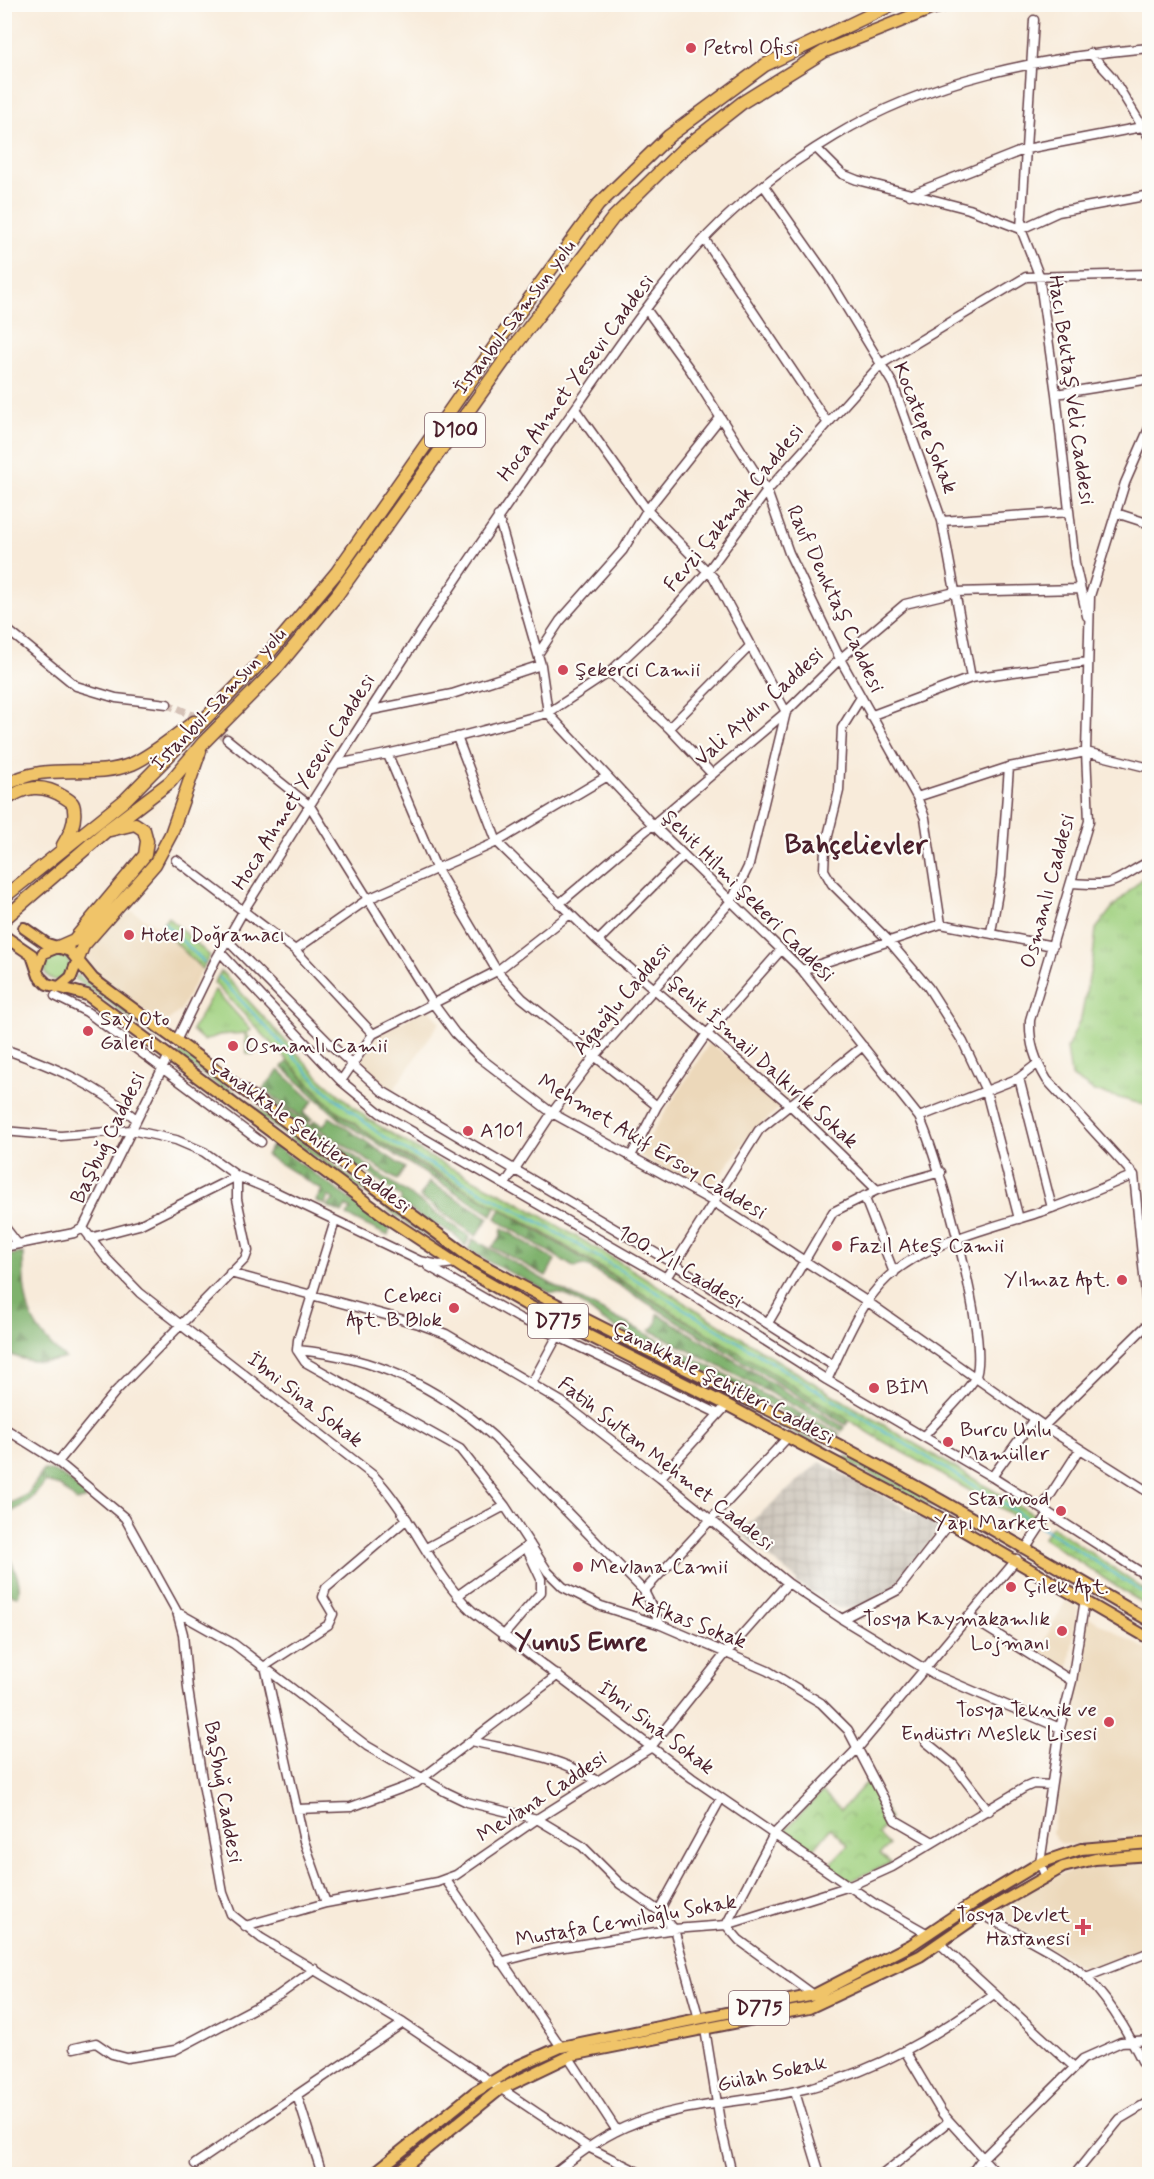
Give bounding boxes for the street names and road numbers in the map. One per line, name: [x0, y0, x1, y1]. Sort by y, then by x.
street label: İstanbul-Samsun yolu: [447, 234, 583, 400]
street label: Hoca Ahmet Yesevi Caddesi: [491, 268, 661, 487]
street label: Hacı Bektaş Veli Caddesi: [1041, 273, 1101, 507]
street label: Kocatepe Sokak: [886, 358, 964, 498]
road number: D100: [425, 413, 485, 447]
street label: Fevzi Çakmak Caddesi: [658, 418, 810, 598]
street label: Rauf Denktaş Caddesi: [779, 501, 891, 697]
street label: İstanbul-Samsun yolu: [145, 621, 293, 777]
street label: Vali Aydın Caddesi: [688, 641, 830, 773]
street label: Hoca Ahmet Yesevi Caddesi: [226, 668, 382, 896]
street label: Şehit Hilmi Şekeri Caddesi: [656, 804, 841, 989]
street label: Osmanlı Caddesi: [1014, 811, 1082, 971]
street label: Ağaoğlu Caddesi: [567, 937, 678, 1061]
street label: Şehit İsmail Dalkırık Sokak: [662, 969, 864, 1155]
street label: Çanakkale Şehitleri Caddesi: [203, 1050, 417, 1220]
street label: Başbuğ Caddesi: [64, 1067, 152, 1209]
street label: Mehmet Akif Ersoy Caddesi: [532, 1068, 772, 1227]
street label: 100. Yıl Caddesi: [612, 1219, 748, 1316]
road number: D775: [528, 1304, 588, 1338]
street label: Çanakkale Şehitleri Caddesi: [607, 1315, 839, 1452]
street label: İbni Sina Sokak: [241, 1346, 369, 1454]
street label: Fatih Sultan Mehmet Caddesi: [552, 1371, 780, 1558]
street label: Kafkas Sokak: [627, 1586, 751, 1656]
street label: İbni Sina Sokak: [592, 1675, 721, 1782]
street label: Başbuğ Caddesi: [197, 1719, 249, 1865]
street label: Mevlana Caddesi: [472, 1744, 612, 1849]
street label: Mustafa Cemiloğlu Sokak: [513, 1888, 739, 1954]
road number: D775: [729, 1991, 789, 2025]
street label: Gülah Sokak: [715, 2049, 830, 2099]

